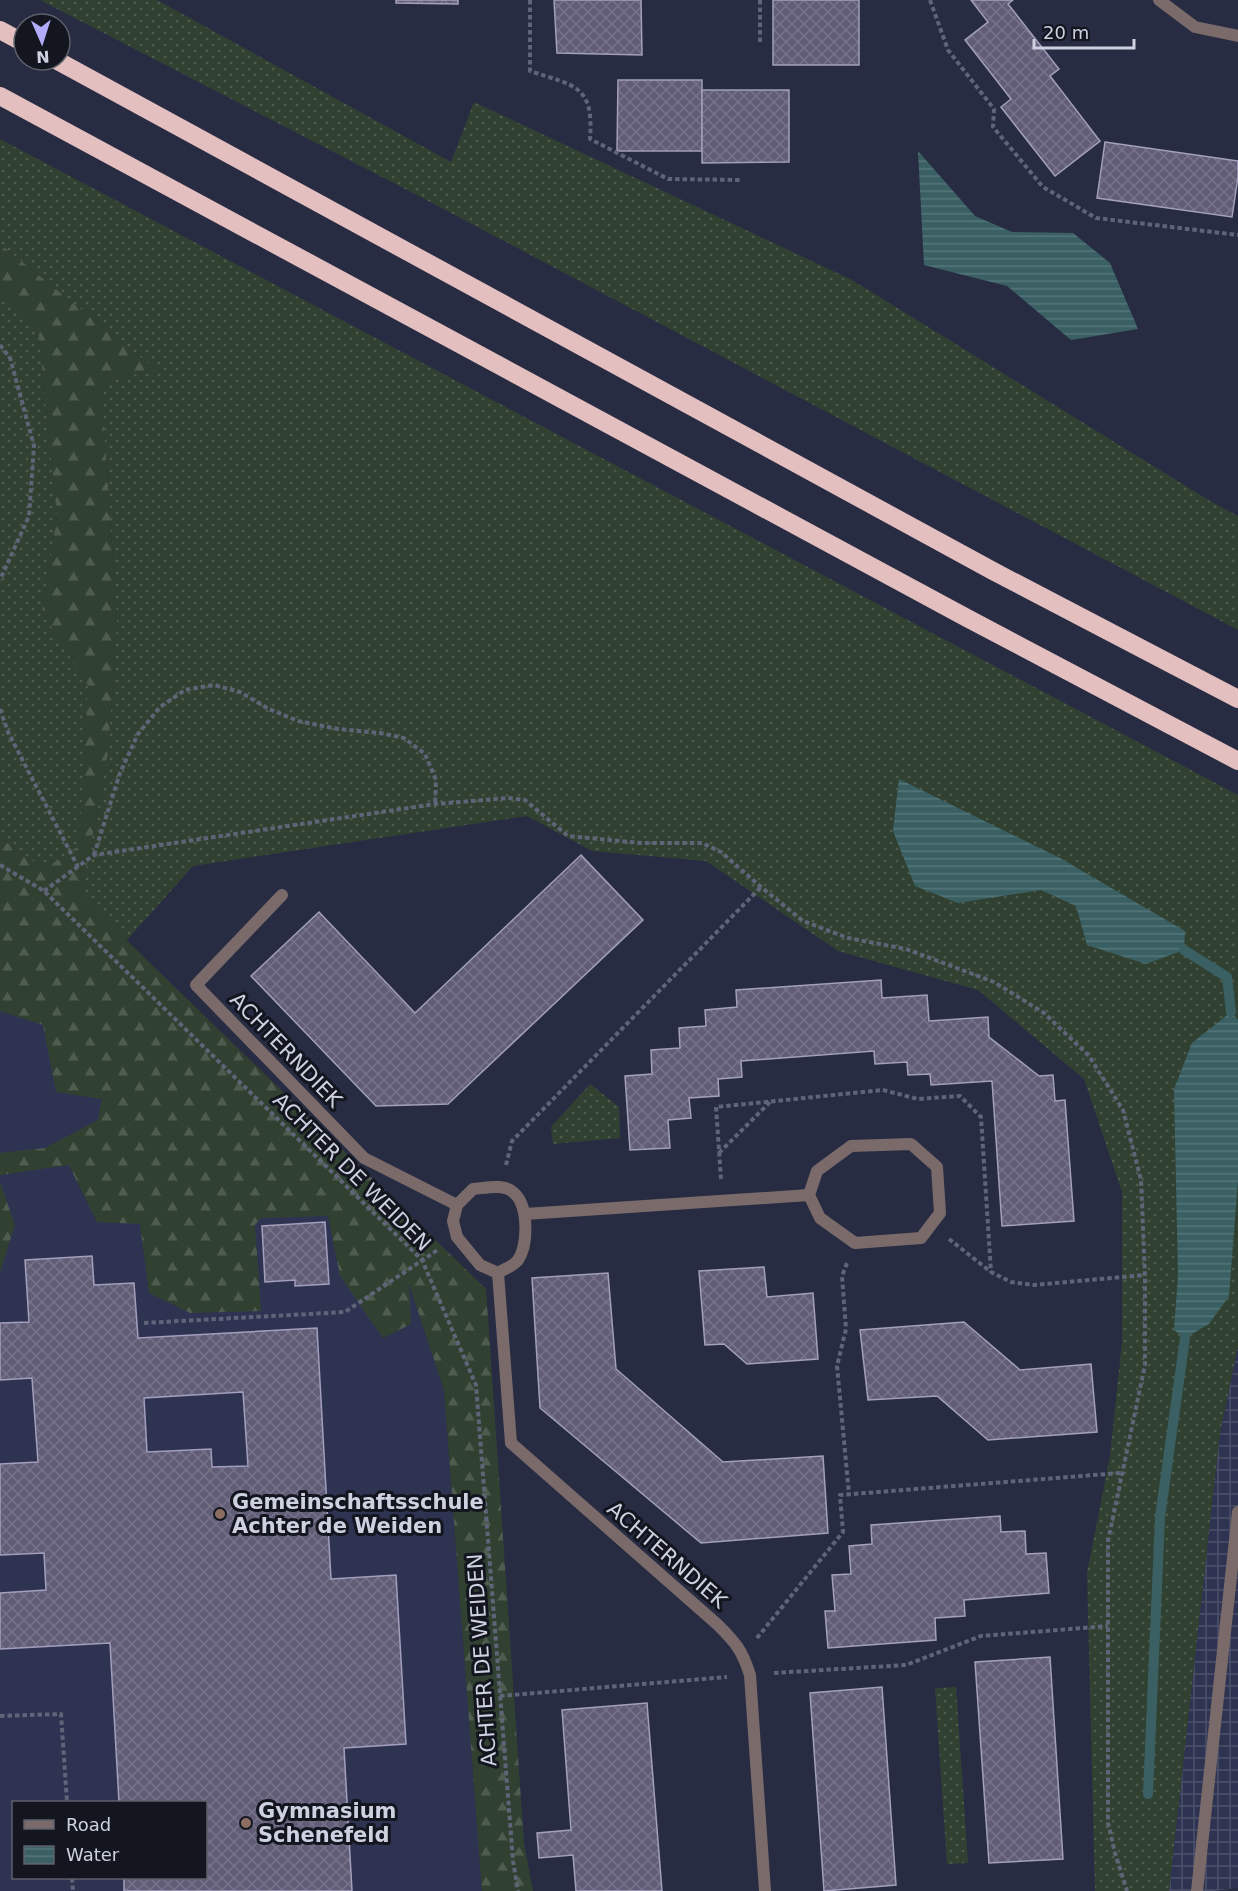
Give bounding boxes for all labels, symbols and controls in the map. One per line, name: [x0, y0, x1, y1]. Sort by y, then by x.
north arrow: [12, 12, 72, 72]
scale bar: [1034, 12, 1134, 50]
text: 20 m: [1043, 22, 1089, 43]
text: N: [36, 47, 50, 66]
street label: ACHTERNDIEK: [225, 988, 348, 1113]
street label: ACHTER DE WEIDEN: [268, 1088, 436, 1256]
place label: Gemeinschaftsschule Achter de Weiden: [232, 1490, 484, 1538]
street label: ACHTERNDIEK: [602, 1497, 732, 1614]
marker: Gemeinschaftsschule Achter de Weiden: [213, 1507, 227, 1521]
street label: ACHTER DE WEIDEN: [463, 1553, 501, 1767]
place label: Gymnasium Schenefeld: [258, 1799, 396, 1847]
legend: [12, 1801, 207, 1879]
text: Road: [66, 1814, 111, 1835]
marker: Gymnasium Schenefeld: [239, 1816, 253, 1830]
text: Water: [66, 1844, 120, 1865]

